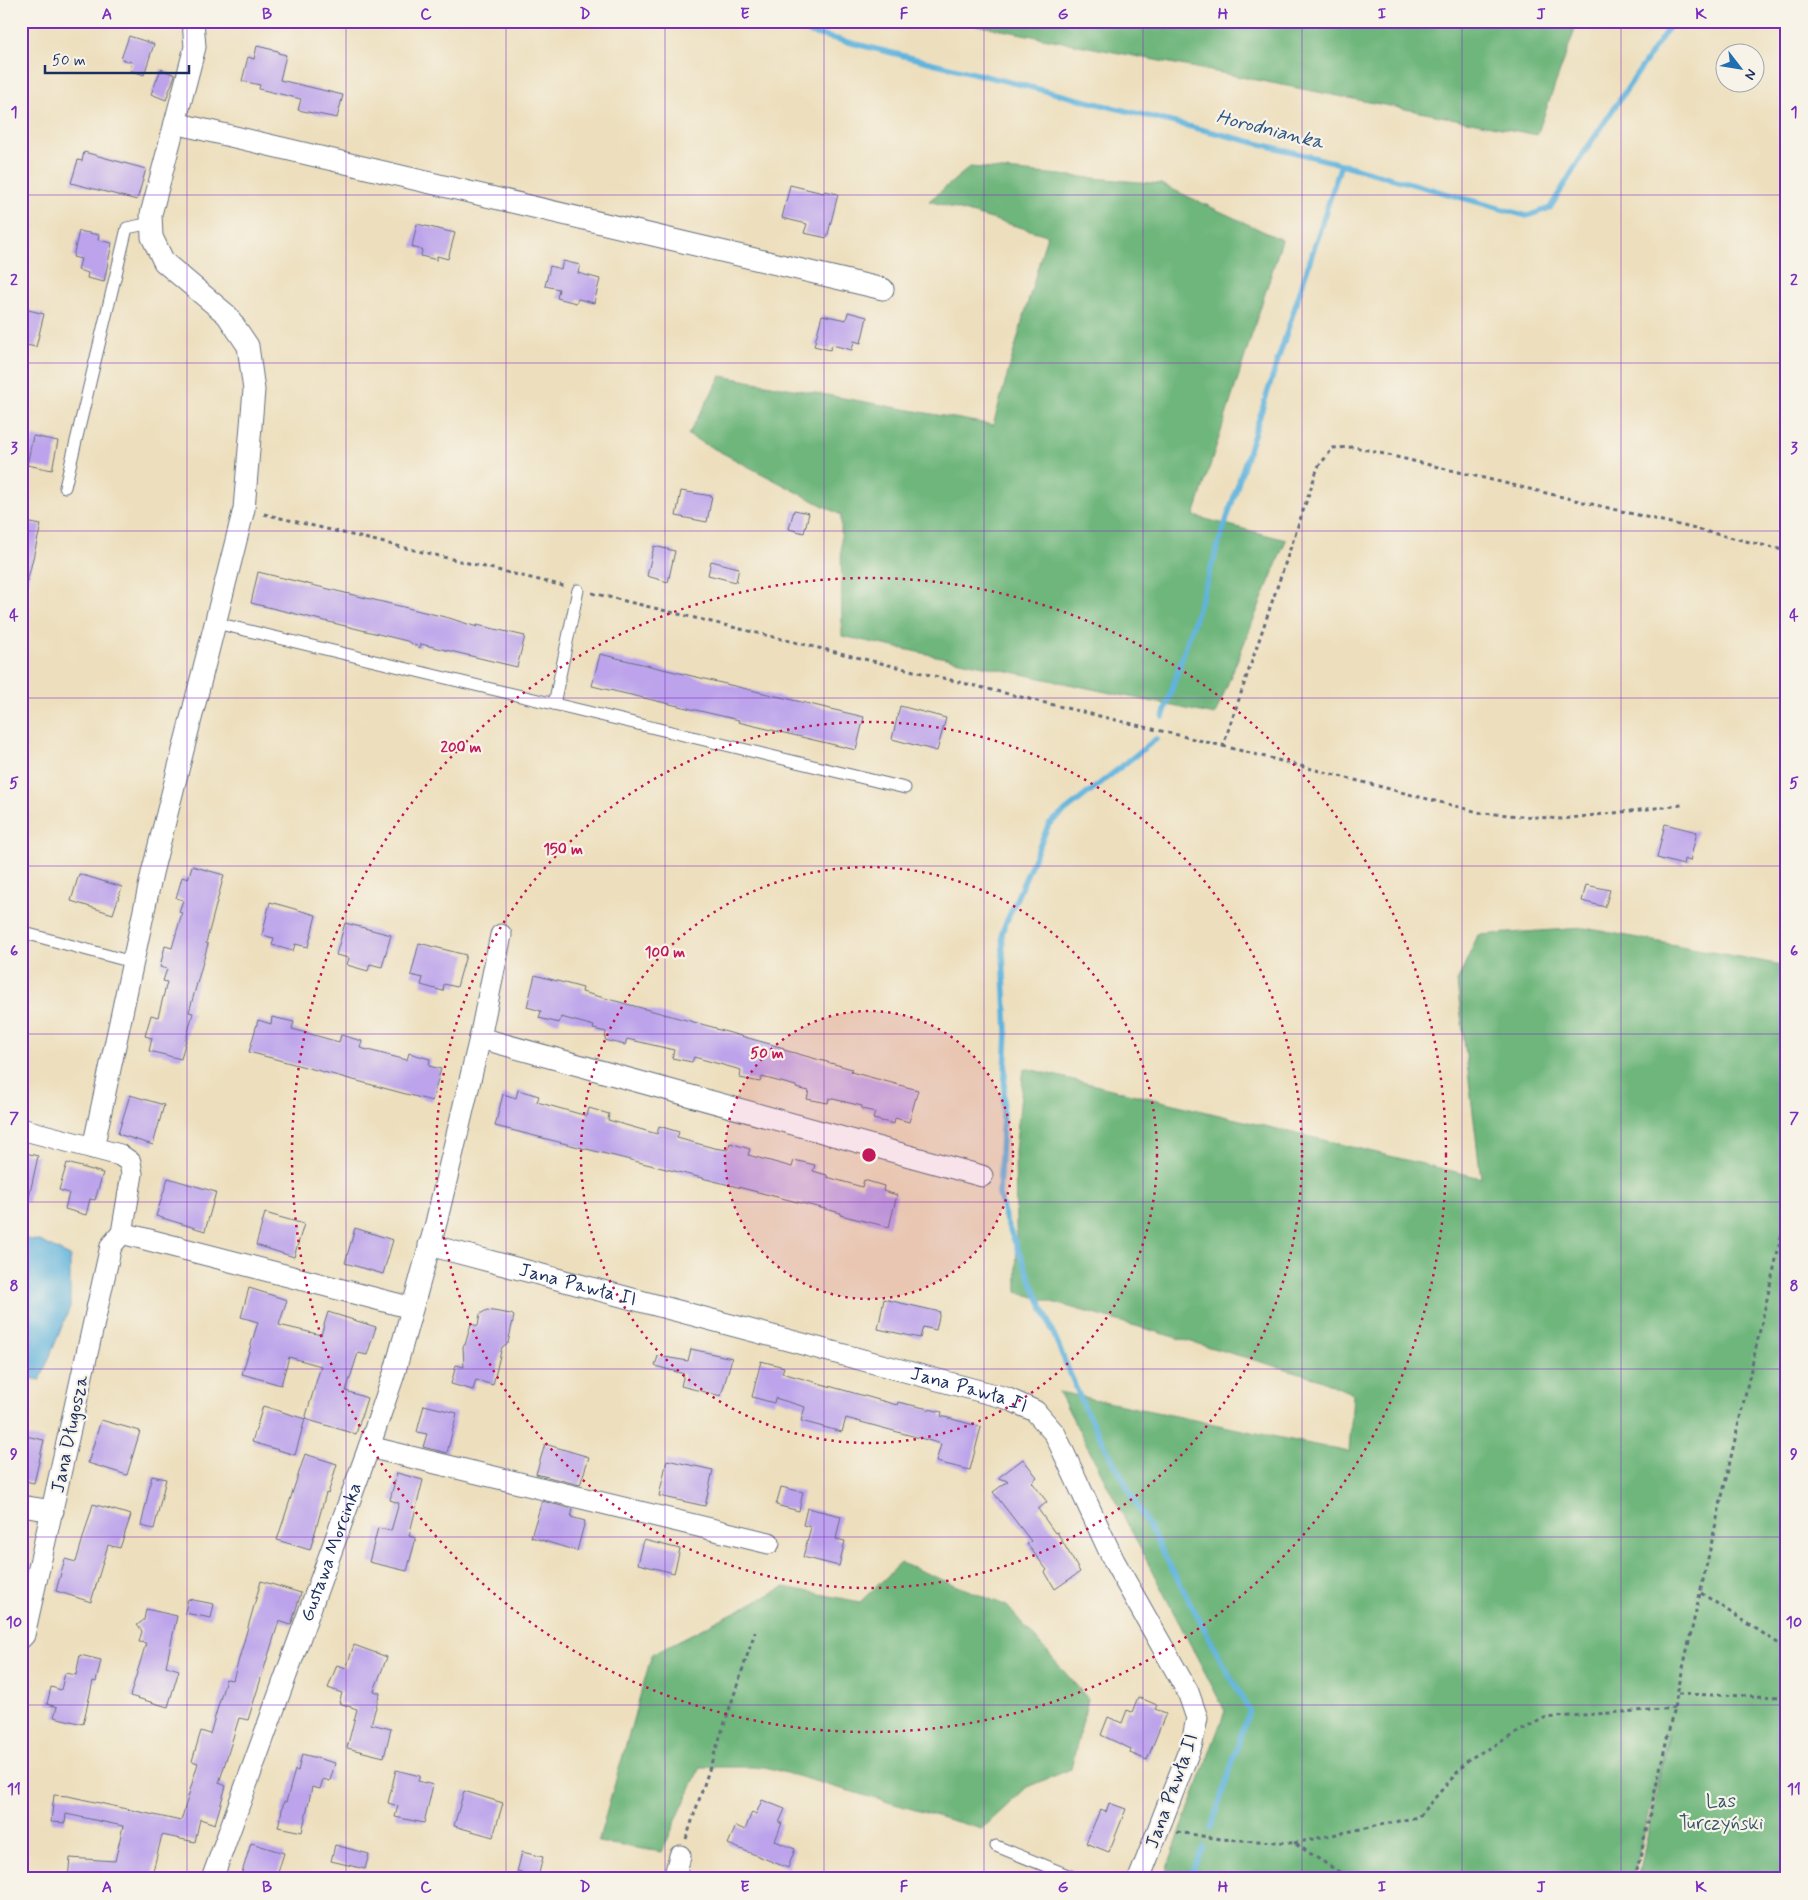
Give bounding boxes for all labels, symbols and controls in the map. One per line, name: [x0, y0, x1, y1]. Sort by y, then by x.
text: A: [102, 4, 112, 25]
text: B: [262, 4, 272, 25]
text: C: [420, 4, 432, 25]
text: D: [579, 4, 591, 25]
text: E: [740, 4, 750, 25]
text: F: [900, 4, 909, 25]
text: G: [1058, 4, 1069, 25]
text: H: [1218, 4, 1229, 25]
text: I: [1378, 4, 1387, 25]
text: J: [1536, 4, 1546, 25]
text: K: [1695, 4, 1707, 25]
scale bar: [45, 42, 189, 74]
north arrow: [1716, 42, 1766, 92]
text: 50 m: [52, 51, 86, 71]
text: N: [1740, 66, 1760, 83]
text: 1: [10, 102, 18, 123]
text: 1: [1790, 102, 1798, 123]
water label: Horodnianka: [1213, 104, 1328, 157]
text: 2: [10, 270, 18, 291]
text: 2: [1790, 270, 1798, 291]
text: 3: [10, 438, 18, 459]
text: 3: [1790, 438, 1798, 459]
text: 4: [9, 605, 19, 626]
text: 4: [1789, 605, 1799, 626]
text: 200 m: [441, 738, 482, 758]
text: 5: [9, 773, 19, 794]
text: 5: [1789, 773, 1799, 794]
text: 150 m: [543, 840, 583, 860]
text: 6: [10, 941, 18, 962]
text: 6: [1790, 941, 1798, 962]
text: 100 m: [645, 943, 685, 963]
text: 50 m: [750, 1044, 784, 1064]
text: 7: [9, 1108, 19, 1129]
text: 7: [1789, 1108, 1799, 1129]
centre of rings: [860, 1146, 878, 1164]
street label: Jana Pawła II: [516, 1257, 639, 1312]
text: 8: [9, 1276, 19, 1297]
text: 8: [1789, 1276, 1799, 1297]
street label: Jana Pawła II: [908, 1361, 1031, 1419]
street label: Jana Długosza: [45, 1372, 96, 1495]
text: 9: [10, 1444, 18, 1465]
text: 9: [1790, 1444, 1798, 1465]
street label: Gustawa Morcinka: [294, 1479, 368, 1625]
text: 10: [6, 1612, 22, 1633]
text: 10: [1786, 1612, 1802, 1633]
street label: Jana Pawła II: [1140, 1730, 1204, 1852]
text: 11: [7, 1779, 21, 1800]
text: 11: [1787, 1779, 1801, 1800]
park label: Las Turczyński: [1679, 1789, 1763, 1836]
text: A: [102, 1877, 112, 1898]
text: B: [262, 1877, 272, 1898]
text: C: [420, 1877, 432, 1898]
text: D: [579, 1877, 591, 1898]
text: E: [740, 1877, 750, 1898]
text: F: [900, 1877, 909, 1898]
text: G: [1058, 1877, 1069, 1898]
text: H: [1218, 1877, 1229, 1898]
text: I: [1378, 1877, 1387, 1898]
text: J: [1536, 1877, 1546, 1898]
text: K: [1695, 1877, 1707, 1898]

